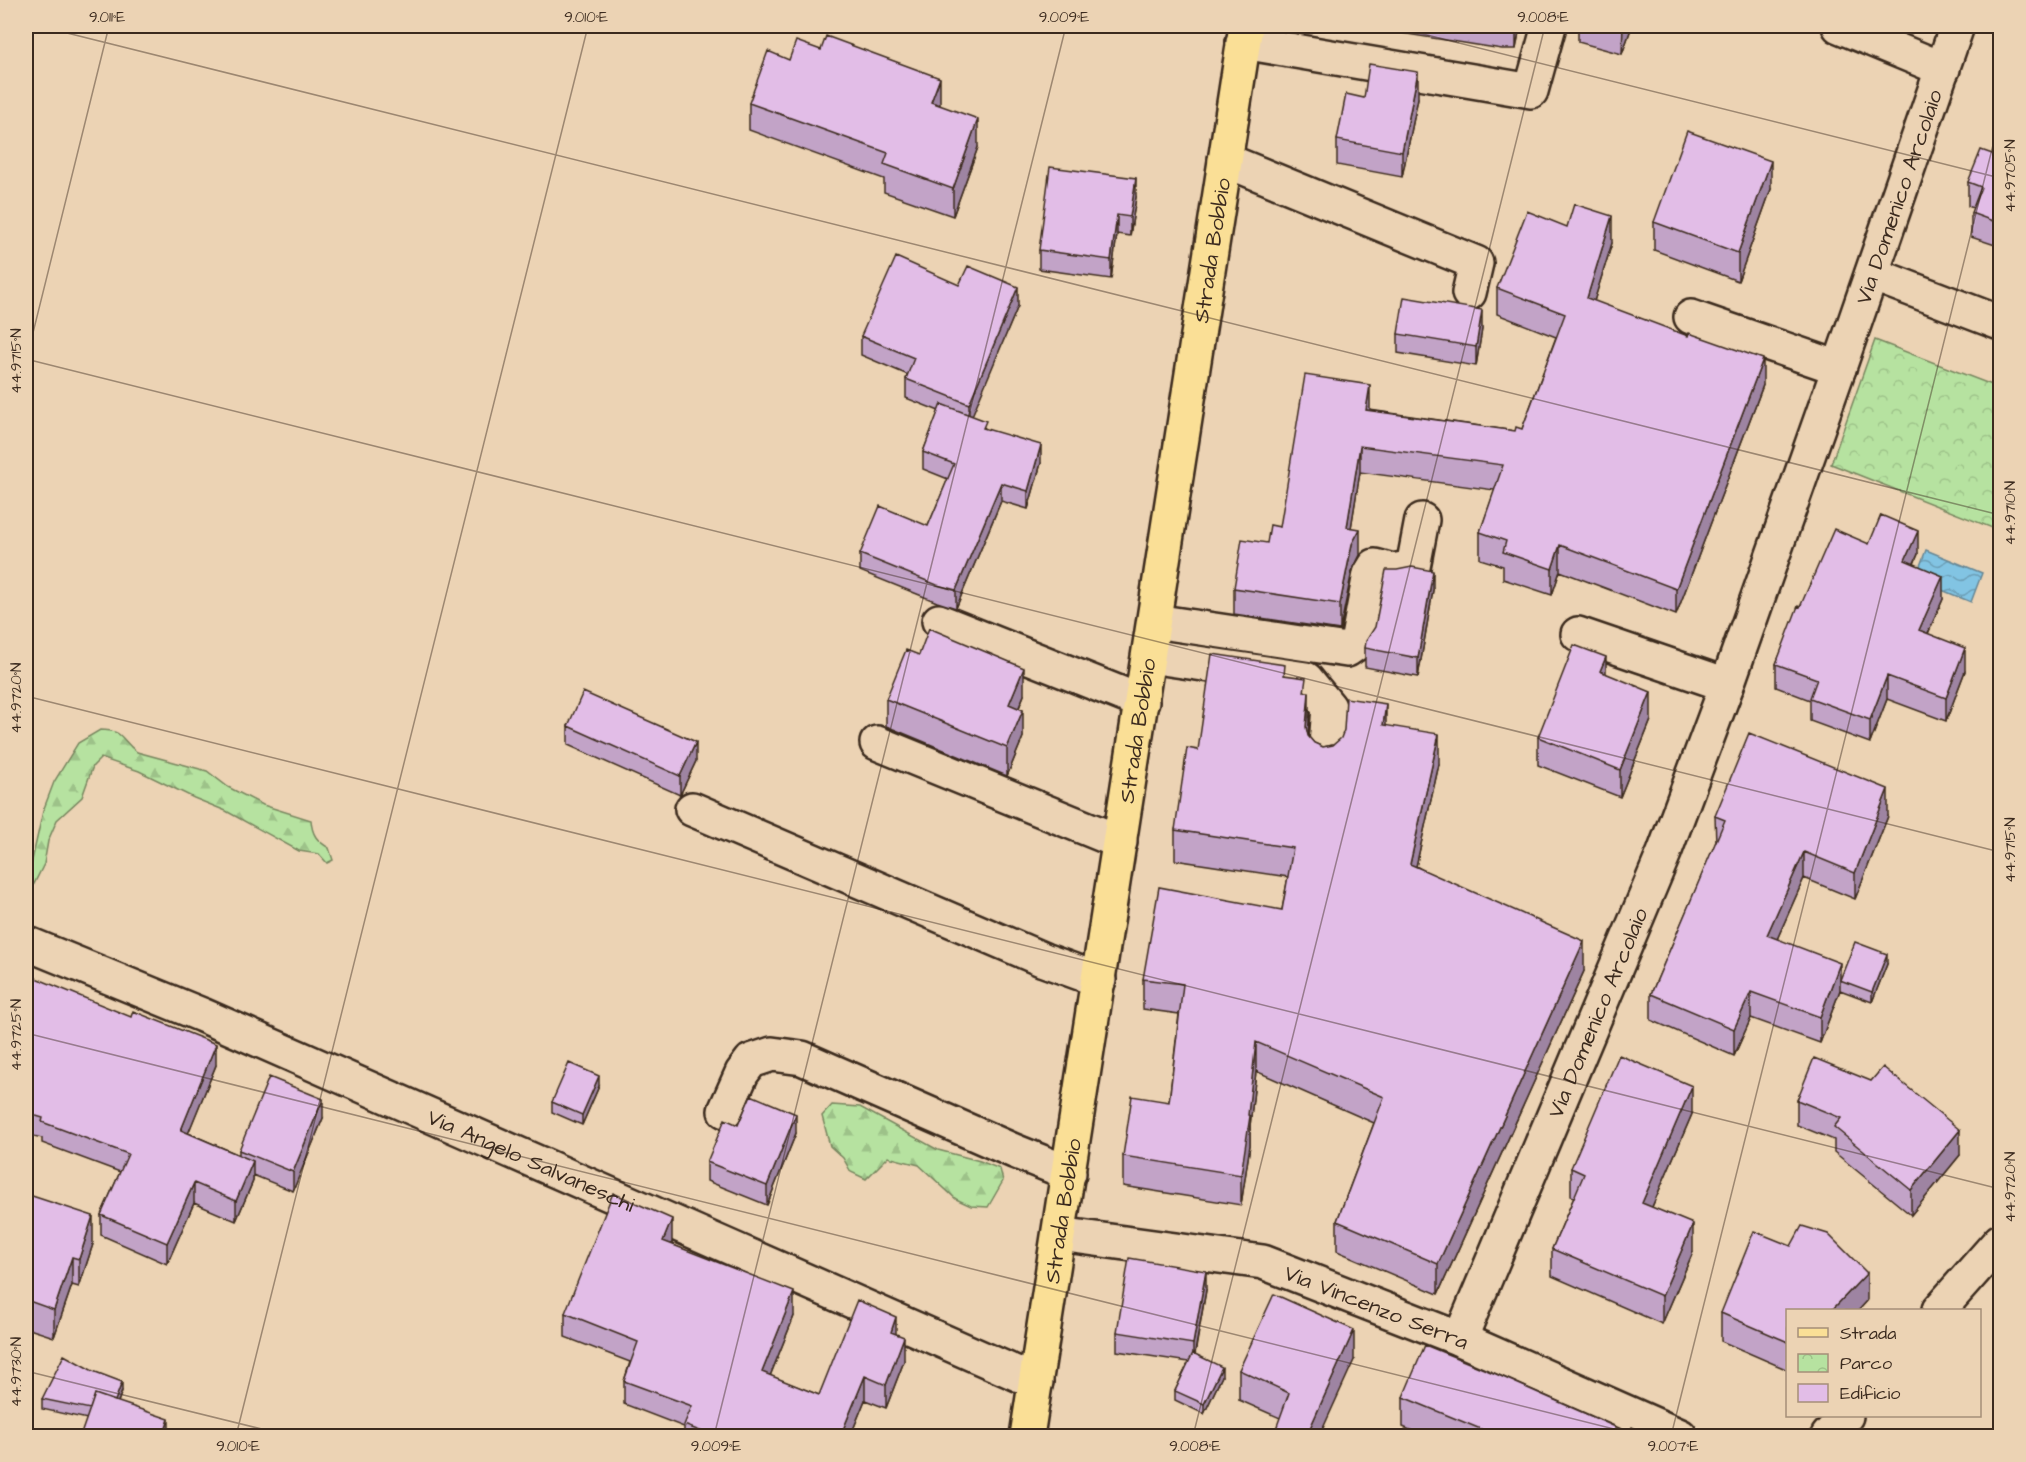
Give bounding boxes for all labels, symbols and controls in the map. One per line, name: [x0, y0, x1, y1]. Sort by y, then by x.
text: 9.011°E: [89, 7, 125, 28]
text: 9.010°E: [564, 7, 608, 28]
text: 9.009°E: [1039, 7, 1089, 28]
text: 9.008°E: [1517, 7, 1569, 28]
street label: Via Domenico Arcolaio: [1848, 85, 1951, 309]
text: 44.9705°N: [2000, 139, 2021, 213]
street label: Strada Bobbio: [1186, 175, 1239, 325]
text: 44.9715°N: [6, 328, 27, 394]
text: 44.9710°N: [2000, 481, 2021, 545]
street label: Strada Bobbio: [1112, 655, 1165, 805]
text: 44.9720°N: [6, 662, 27, 734]
text: 44.9715°N: [2000, 817, 2021, 883]
street label: Via Domenico Arcolaio: [1541, 903, 1657, 1123]
text: 44.9725°N: [6, 999, 27, 1071]
street label: Via Angelo Salvaneschi: [422, 1102, 639, 1221]
street label: Strada Bobbio: [1037, 1136, 1090, 1286]
text: 44.9720°N: [2000, 1151, 2021, 1223]
street label: Via Vincenzo Serra: [1279, 1258, 1473, 1358]
legend: [1786, 1309, 1981, 1417]
text: Strada: [1840, 1321, 1896, 1346]
text: 44.9730°N: [6, 1337, 27, 1407]
text: Parco: [1840, 1351, 1892, 1376]
text: Edificio: [1840, 1381, 1900, 1406]
text: 9.010°E: [216, 1436, 260, 1457]
text: 9.009°E: [691, 1436, 741, 1457]
text: 9.008°E: [1169, 1436, 1221, 1457]
text: 9.007°E: [1648, 1436, 1699, 1457]

